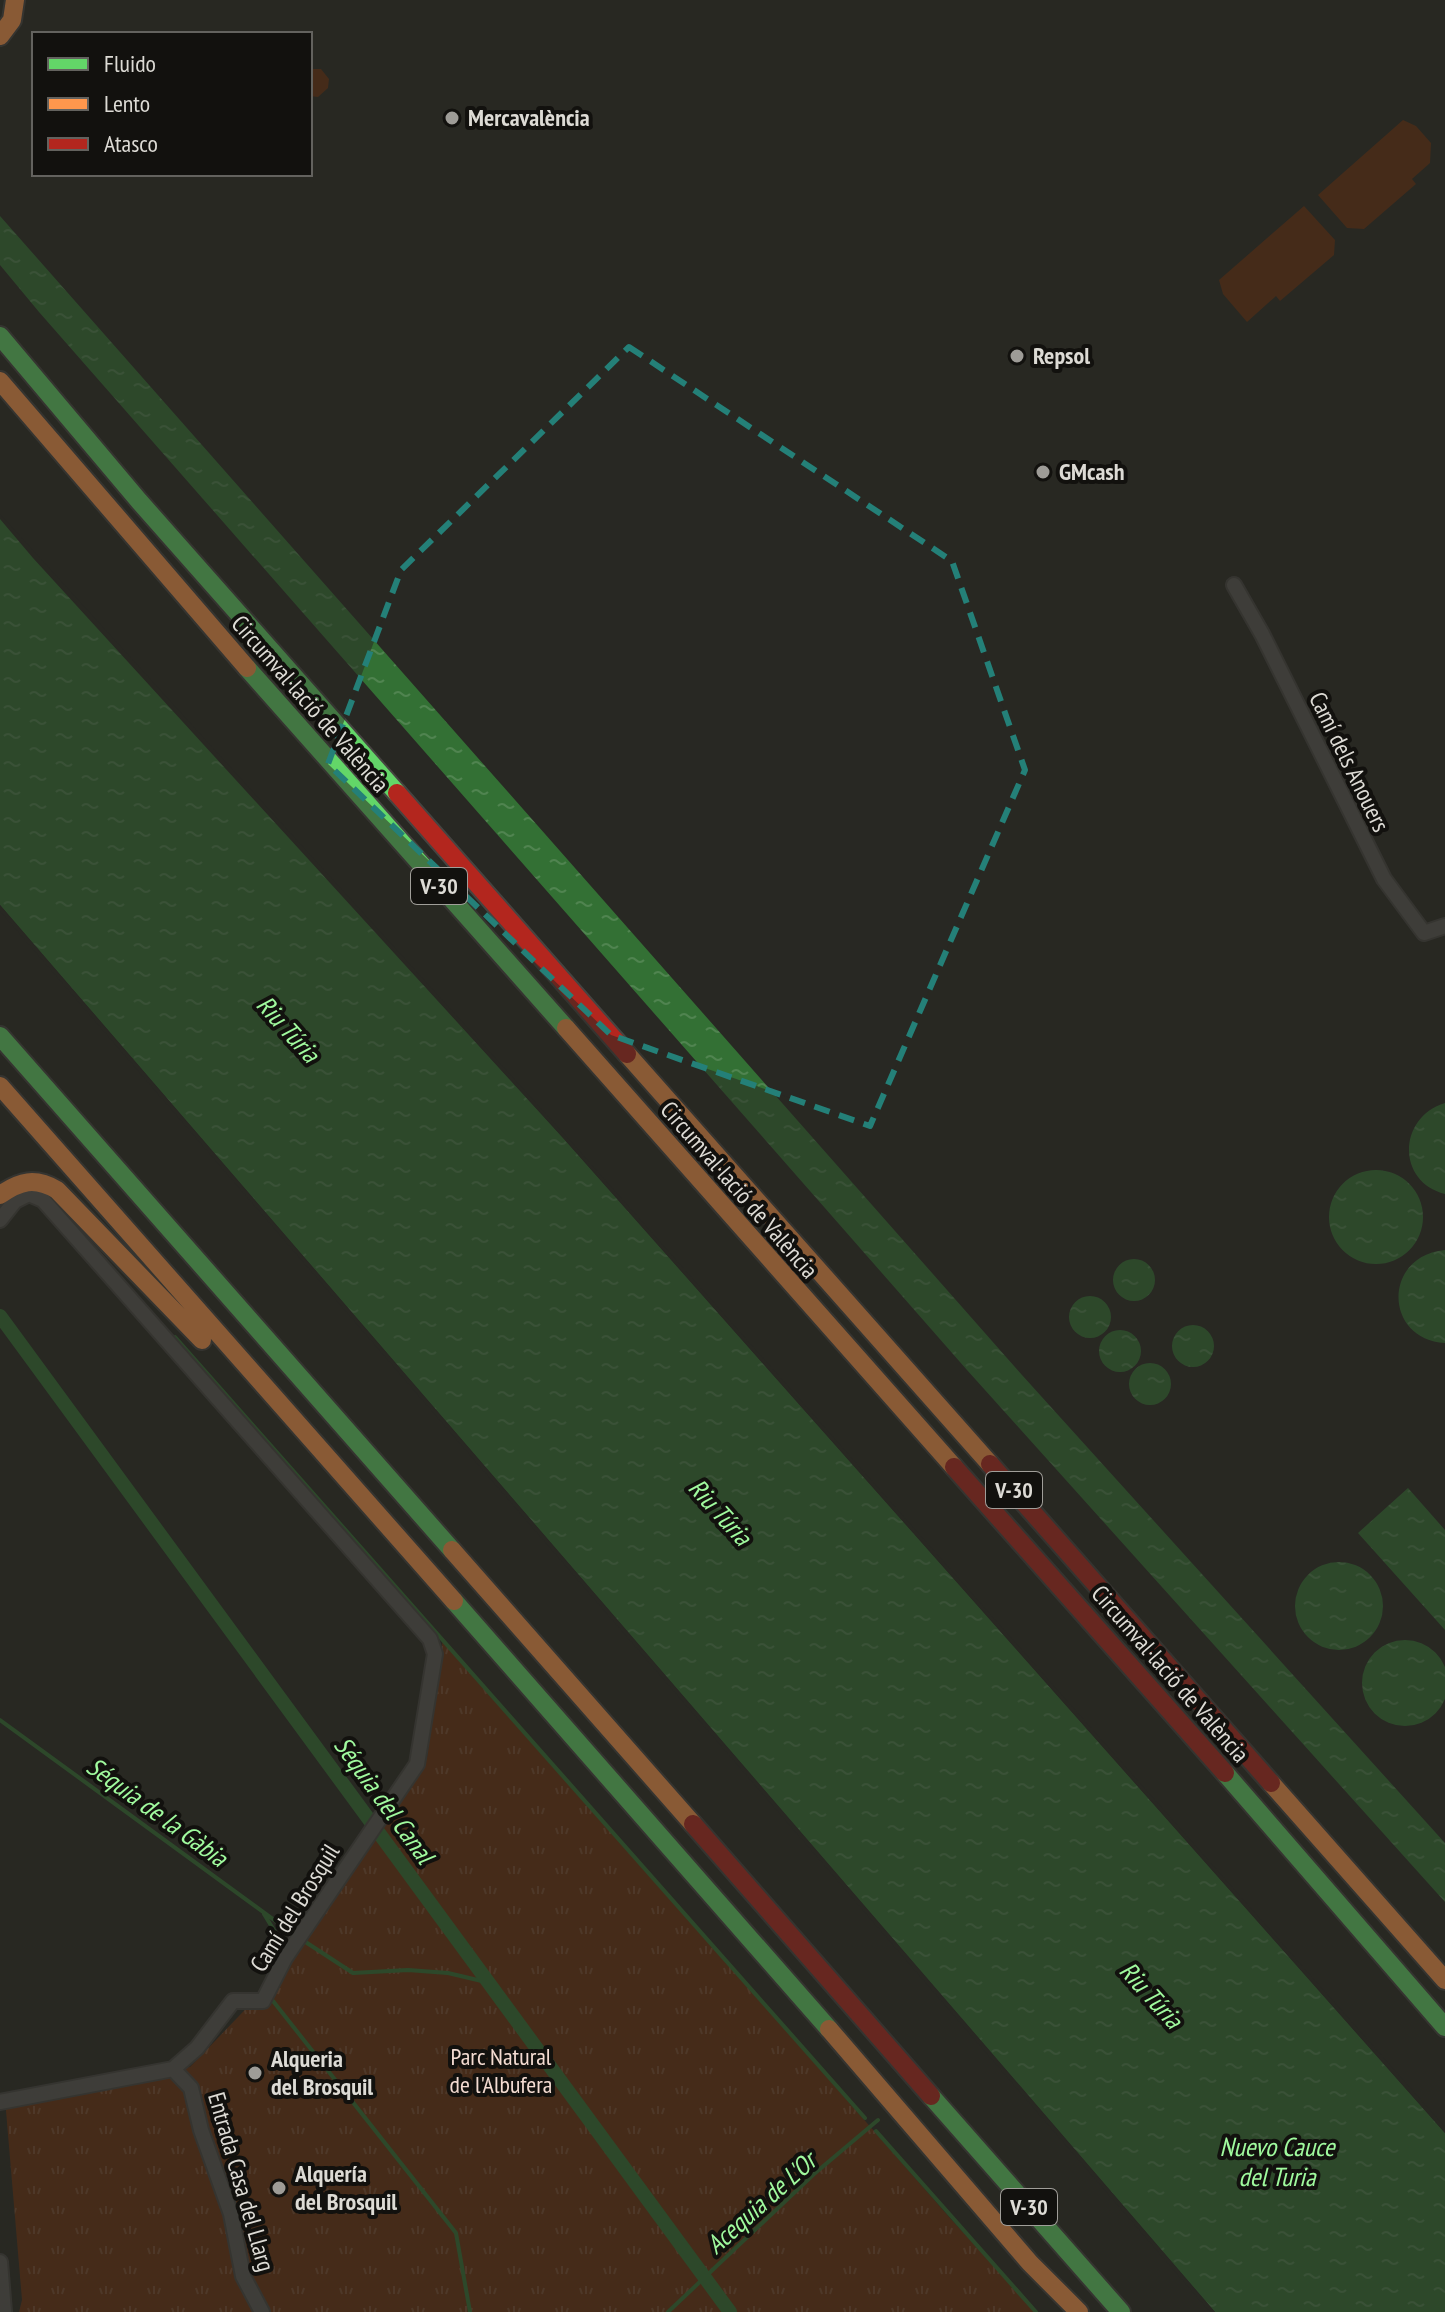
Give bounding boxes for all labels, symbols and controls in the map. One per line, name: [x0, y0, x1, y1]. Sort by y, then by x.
legend: [32, 32, 312, 176]
text: Fluido: [104, 48, 156, 79]
text: Lento: [104, 88, 150, 119]
place label: Mercavalència: [468, 102, 590, 133]
marker: Mercavalència: [443, 109, 461, 127]
text: Atasco: [104, 128, 158, 159]
place label: Repsol: [1033, 340, 1090, 371]
marker: Repsol: [1008, 347, 1026, 365]
place label: GMcash: [1059, 456, 1124, 487]
marker: GMcash: [1034, 463, 1052, 481]
street label: Circumval·lació de València: [225, 608, 396, 799]
street label: Camí dels Anouers: [1302, 687, 1397, 837]
road number: V-30: [411, 868, 467, 904]
water label: Riu Túria: [250, 988, 328, 1070]
street label: Circumval·lació de València: [654, 1094, 825, 1285]
water label: Riu Túria: [682, 1471, 760, 1553]
road number: V-30: [986, 1472, 1042, 1508]
street label: Circumval·lació de València: [1085, 1578, 1256, 1769]
water label: Séquia del Canal: [327, 1730, 443, 1872]
water label: Séquia de la Gàbia: [81, 1750, 235, 1875]
street label: Camí del Brosquil: [243, 1838, 346, 1977]
water label: Riu Túria: [1113, 1954, 1191, 2036]
park label: Parc Natural de l'Albufera: [450, 2041, 552, 2100]
place label: Alqueria del Brosquil: [270, 2043, 373, 2102]
marker: Alqueria del Brosquil: [246, 2064, 264, 2082]
street label: Entrada Casa del Llarg: [201, 2089, 282, 2275]
water label: Nuevo Cauce del Turia: [1219, 2130, 1337, 2193]
water label: Acequia de L'Or: [699, 2142, 825, 2261]
place label: Alquería del Brosquil: [294, 2158, 397, 2217]
marker: Alquería del Brosquil: [270, 2179, 288, 2197]
road number: V-30: [1001, 2189, 1057, 2225]

